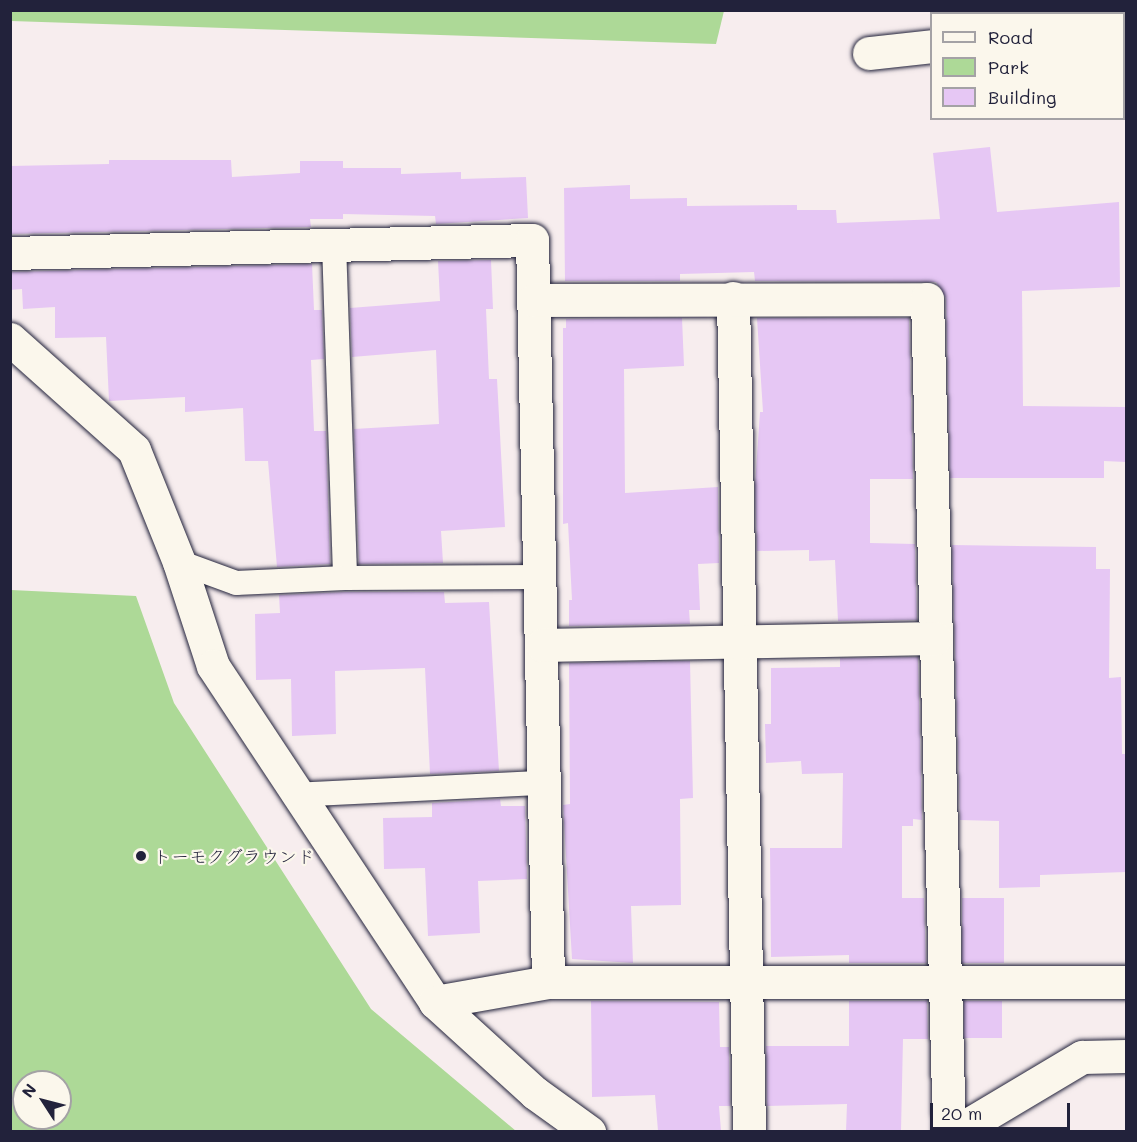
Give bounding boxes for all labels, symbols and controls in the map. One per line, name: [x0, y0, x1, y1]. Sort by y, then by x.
legend: [930, 12, 1125, 120]
text: Road: [988, 25, 1033, 49]
text: Park: [988, 55, 1029, 79]
text: Building: [988, 85, 1056, 109]
place label: トーモクグラウンド: [153, 845, 315, 867]
marker: トーモクグラウンド: [134, 849, 148, 863]
north arrow: [12, 1070, 72, 1130]
text: N: [17, 1079, 41, 1101]
scale bar: [933, 1091, 1072, 1129]
text: 20 m: [941, 1101, 982, 1125]

